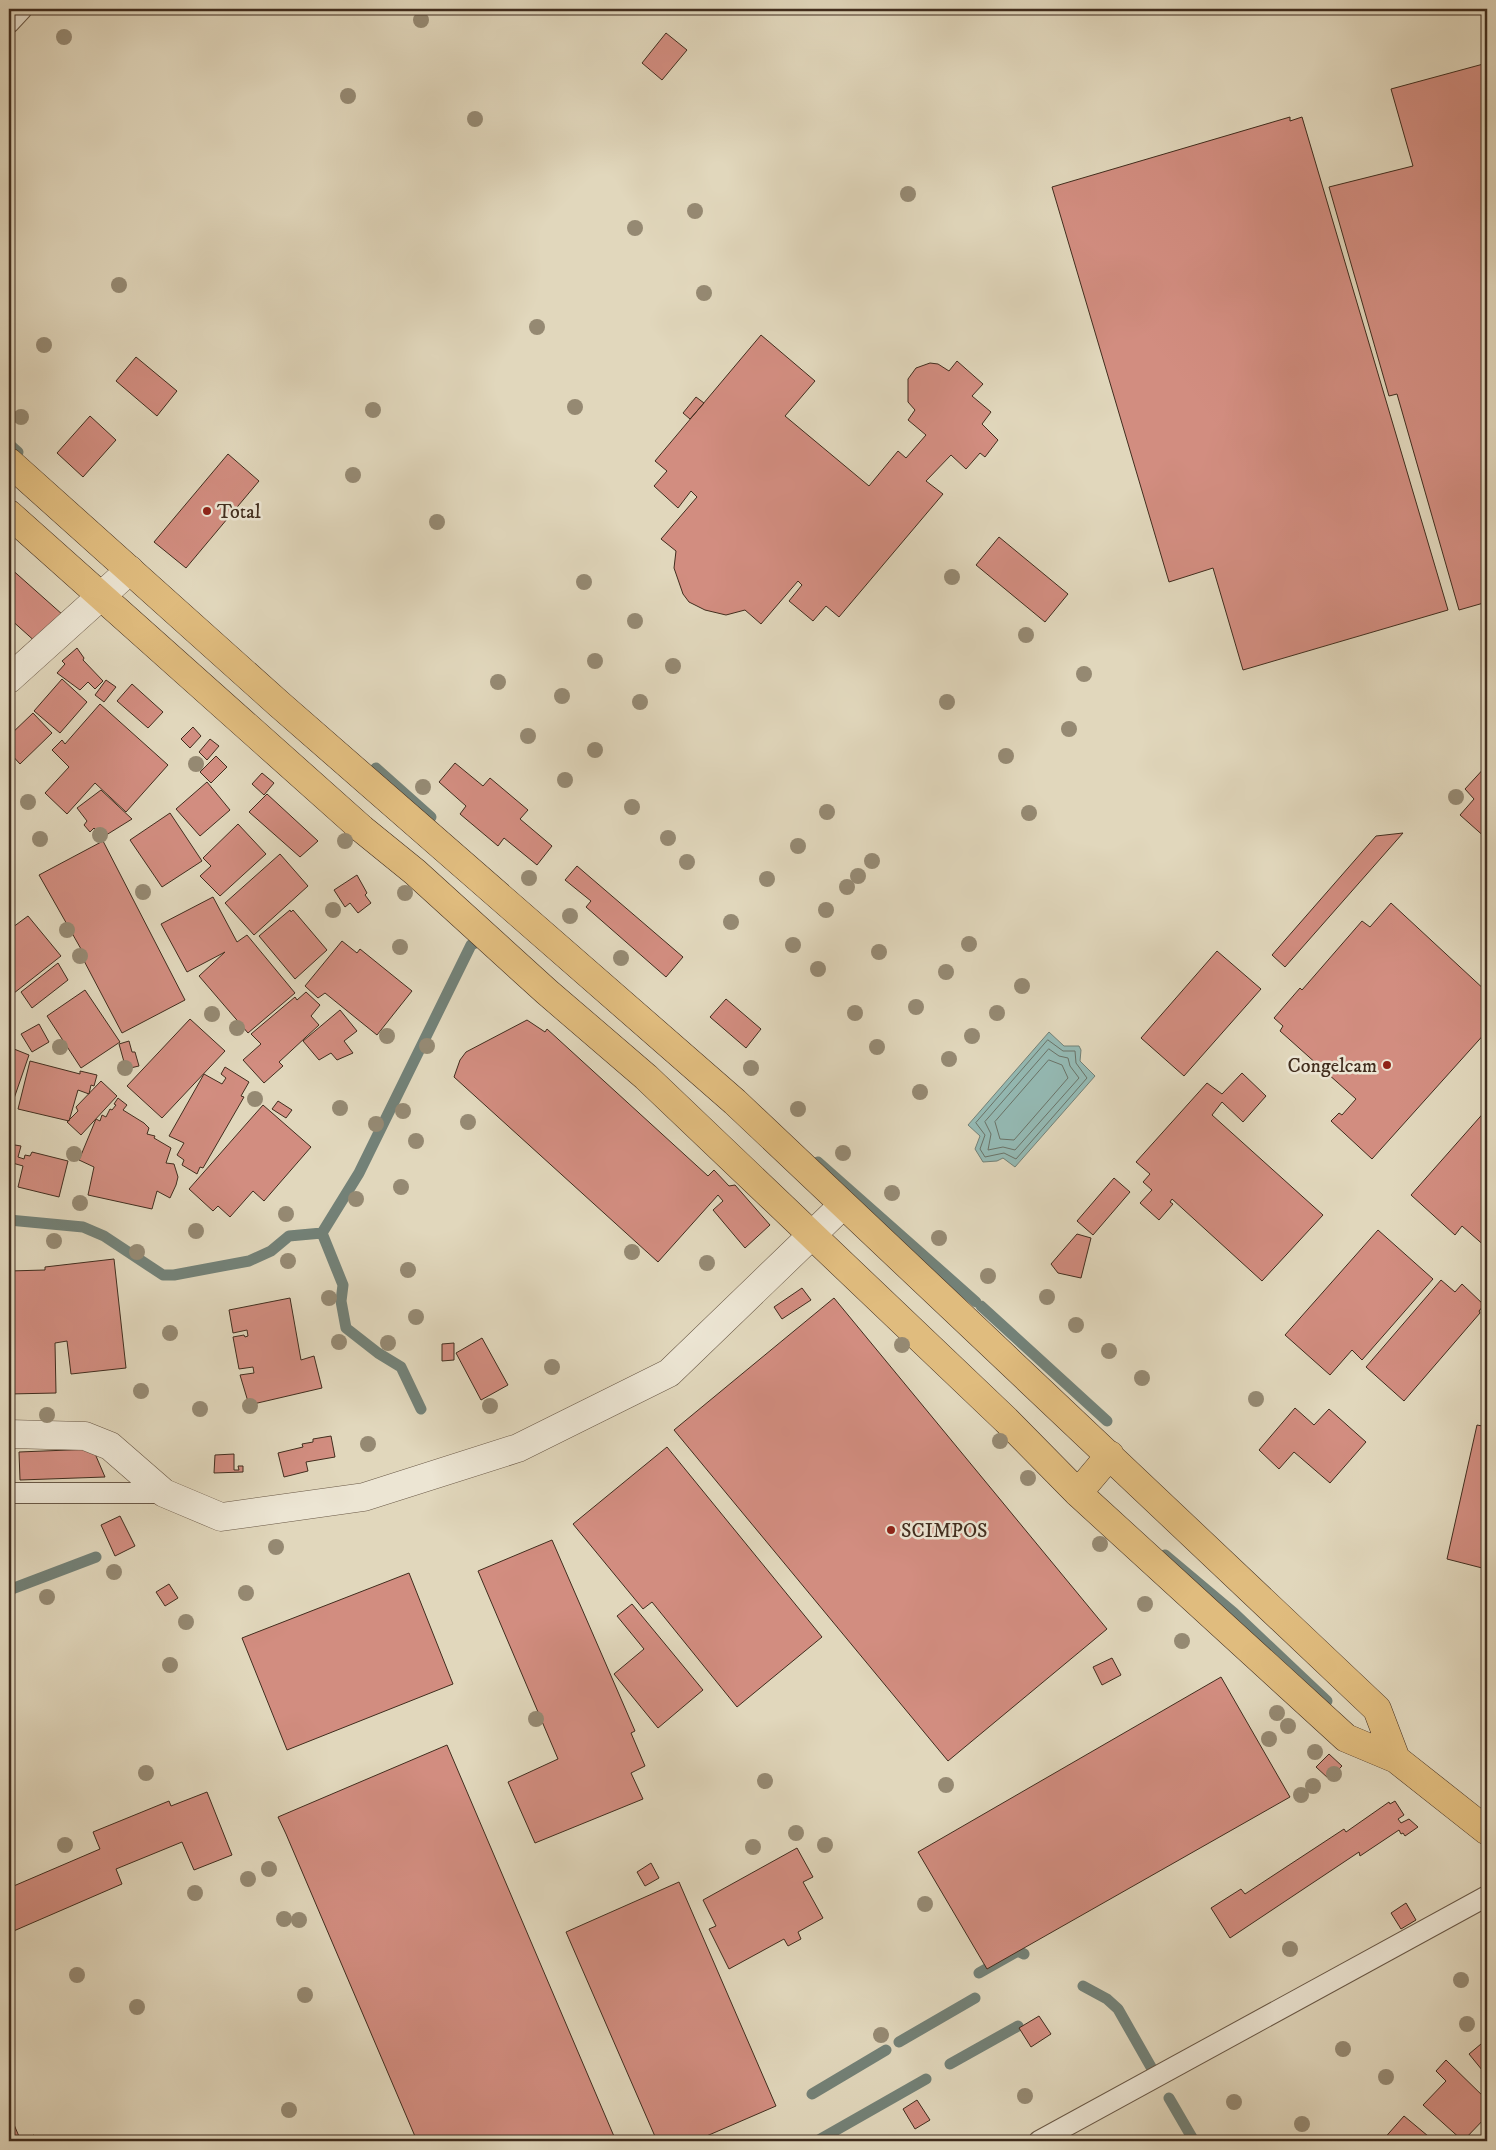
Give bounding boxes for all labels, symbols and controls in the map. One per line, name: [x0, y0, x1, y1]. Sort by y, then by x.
place label: Total: [217, 500, 261, 525]
marker: Total: [201, 505, 213, 517]
place label: Congelcam: [1287, 1054, 1377, 1079]
marker: Congelcam: [1381, 1059, 1393, 1071]
place label: SCIMPOS: [901, 1519, 988, 1544]
marker: SCIMPOS: [885, 1524, 897, 1536]

